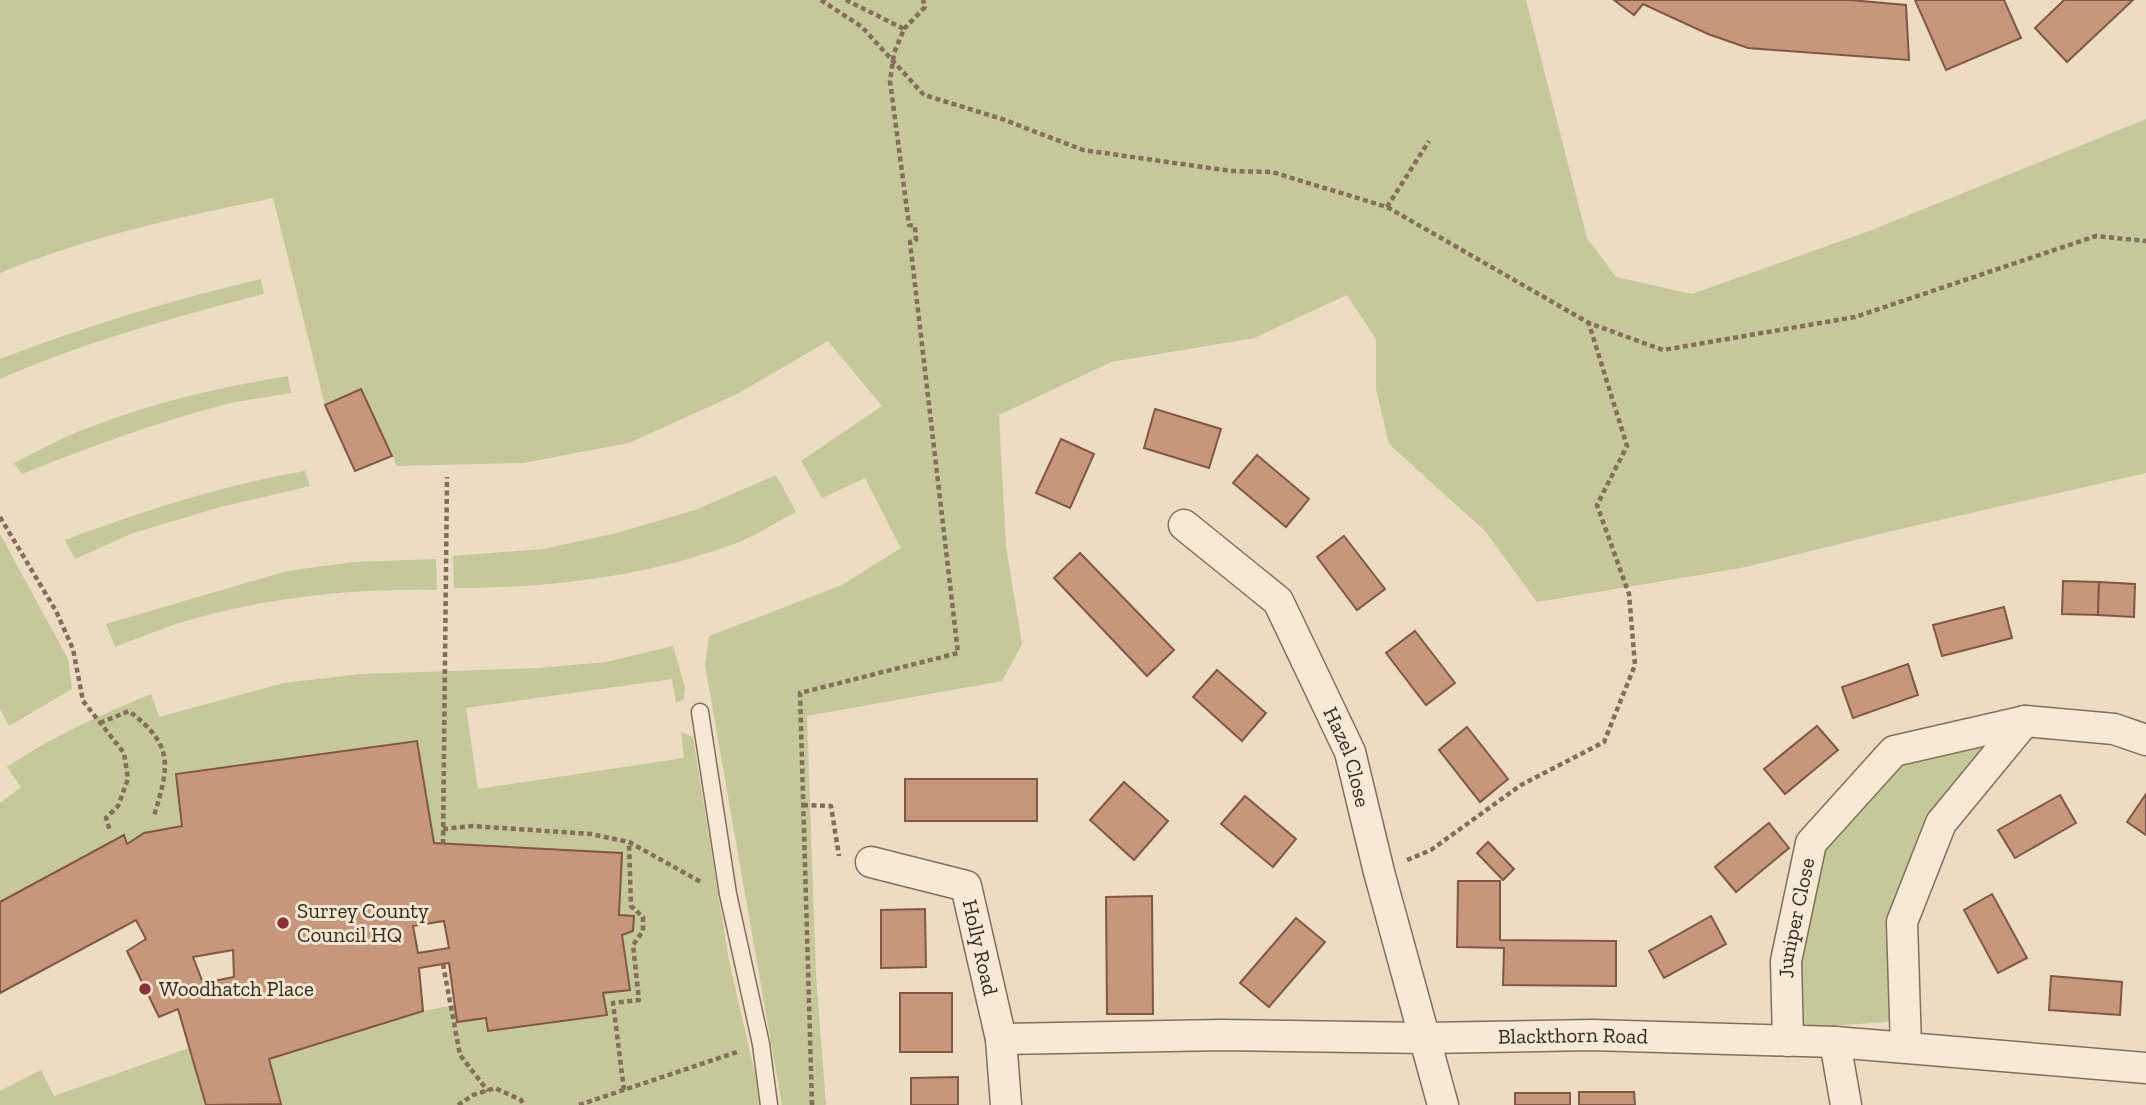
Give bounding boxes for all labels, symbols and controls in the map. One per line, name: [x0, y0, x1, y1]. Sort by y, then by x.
street label: Hazel Close: [1318, 703, 1376, 810]
street label: Juniper Close: [1773, 855, 1820, 979]
street label: Holly Road: [958, 897, 1004, 998]
place label: Surrey County Council HQ: [297, 898, 429, 947]
marker: Surrey County Council HQ: [275, 915, 291, 931]
place label: Woodhatch Place: [159, 976, 314, 1001]
marker: Woodhatch Place: [137, 981, 153, 997]
street label: Blackthorn Road: [1498, 1022, 1649, 1049]

